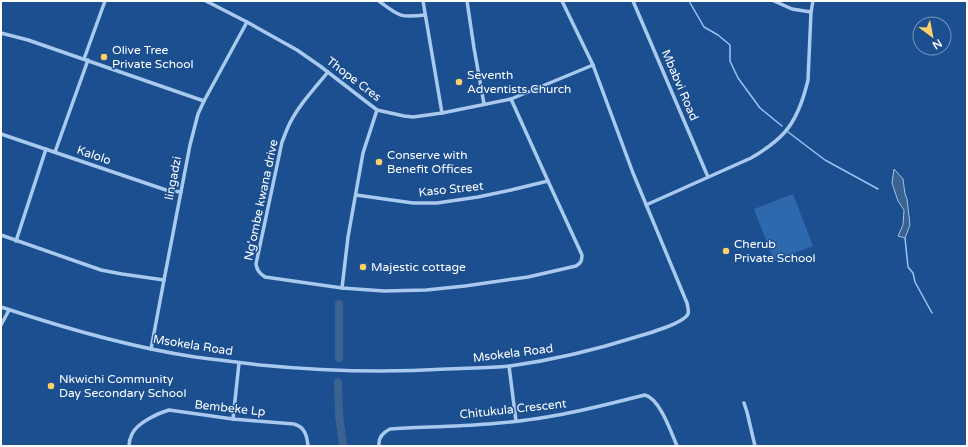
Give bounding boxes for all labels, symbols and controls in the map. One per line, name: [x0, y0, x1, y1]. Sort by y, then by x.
north arrow: [912, 16, 952, 56]
text: N: [930, 36, 944, 52]
place label: Olive Tree Private School: [112, 43, 194, 71]
street label: Mbabvi Road: [659, 47, 701, 123]
marker: Olive Tree Private School: [99, 52, 109, 62]
street label: Thope Cres: [324, 54, 384, 104]
place label: Seventh Adventists Church: [467, 68, 571, 96]
marker: Seventh Adventists Church: [454, 77, 464, 87]
street label: Ng'ombe kwana drive: [241, 138, 281, 262]
street label: Kalolo: [75, 143, 113, 167]
place label: Conserve with Benefit Offices: [387, 148, 473, 176]
street label: lingadzi: [162, 155, 184, 201]
marker: Conserve with Benefit Offices: [374, 157, 384, 167]
street label: Kaso Street: [418, 179, 485, 199]
place label: Cherub Private School: [734, 237, 816, 265]
marker: Cherub Private School: [721, 246, 731, 256]
place label: Majestic cottage: [371, 260, 466, 274]
marker: Majestic cottage: [358, 262, 368, 272]
street label: Msokela Road: [152, 332, 234, 358]
street label: Msokela Road: [472, 341, 554, 365]
place label: Nkwichi Community Day Secondary School: [59, 372, 186, 400]
marker: Nkwichi Community Day Secondary School: [46, 381, 56, 391]
street label: Chitukula Crescent: [459, 396, 568, 422]
street label: Bembeke Lp: [194, 397, 266, 419]

